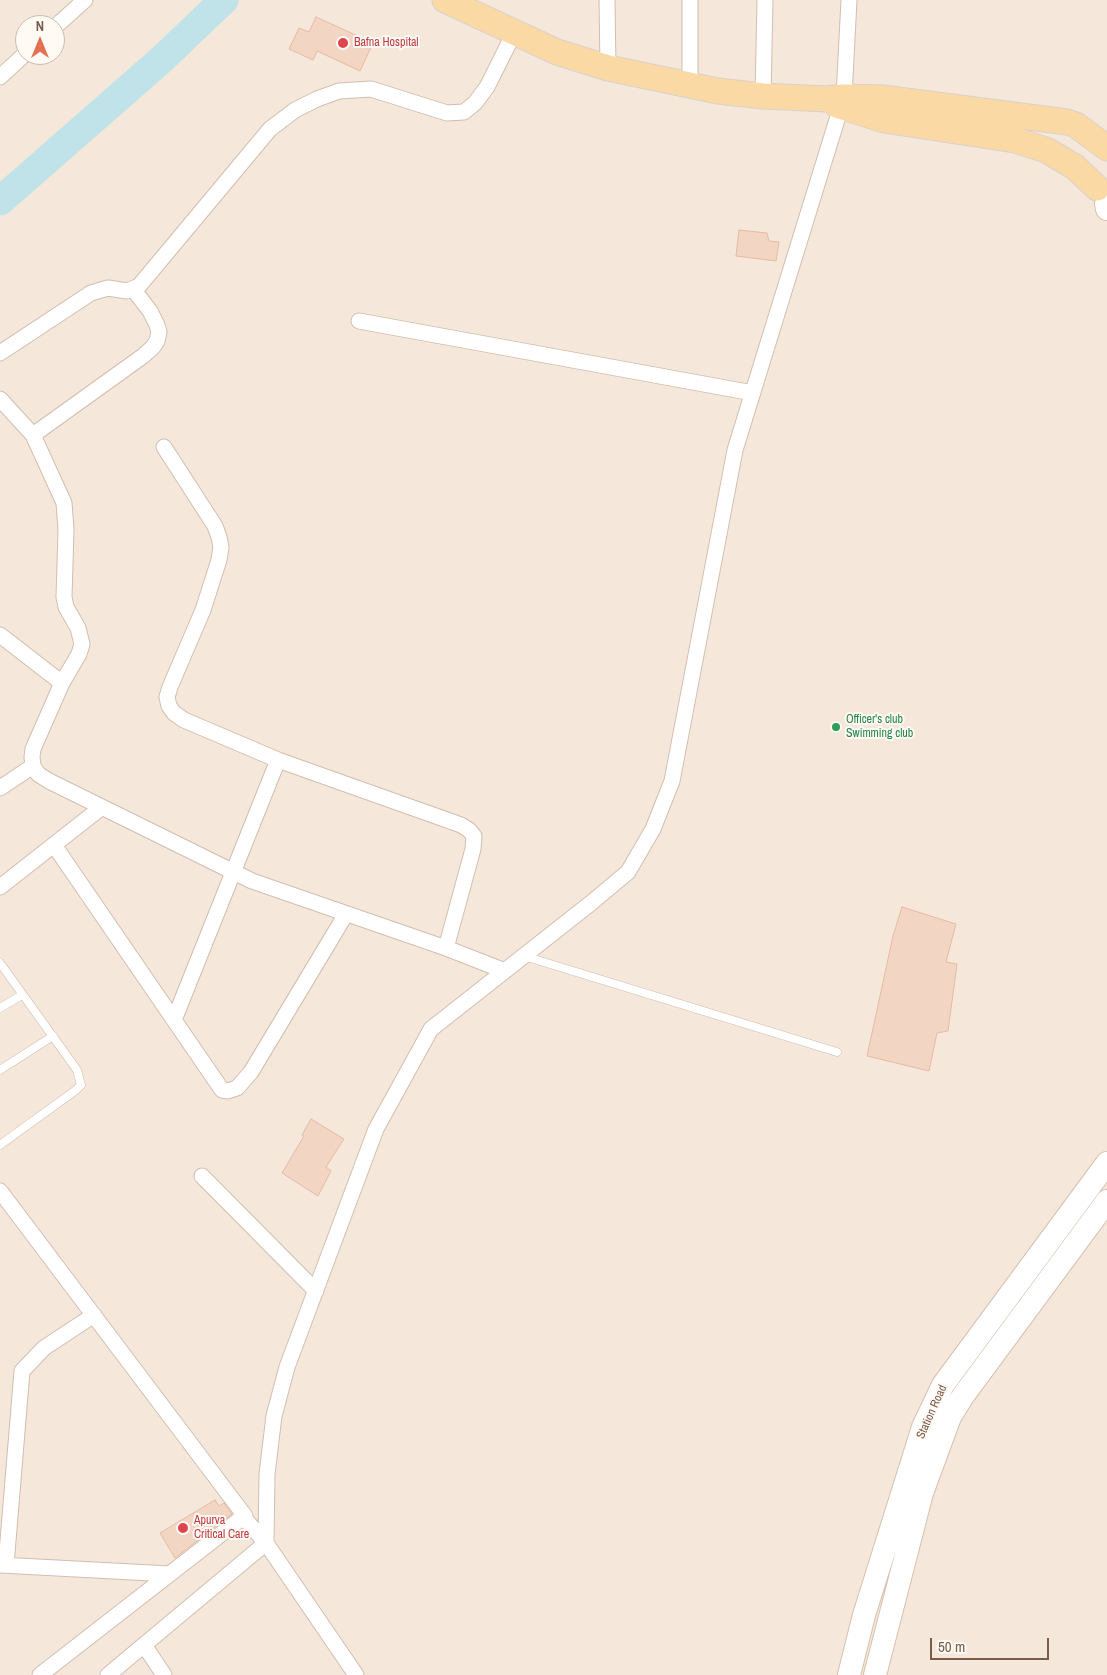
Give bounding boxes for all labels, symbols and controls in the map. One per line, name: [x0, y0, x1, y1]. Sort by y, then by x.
north arrow: [15, 15, 65, 65]
text: N: [36, 17, 44, 35]
marker: Bafna Hospital: [336, 36, 350, 50]
place label: Bafna Hospital: [354, 36, 419, 50]
place label: Officer's club Swimming club: [846, 713, 913, 741]
marker: Officer's club Swimming club: [830, 721, 842, 733]
street label: Station Road: [914, 1383, 950, 1441]
place label: Apurva Critical Care: [194, 1514, 249, 1542]
marker: Apurva Critical Care: [176, 1521, 190, 1535]
scale bar: [932, 1628, 1051, 1660]
text: 50 m: [938, 1636, 965, 1657]

